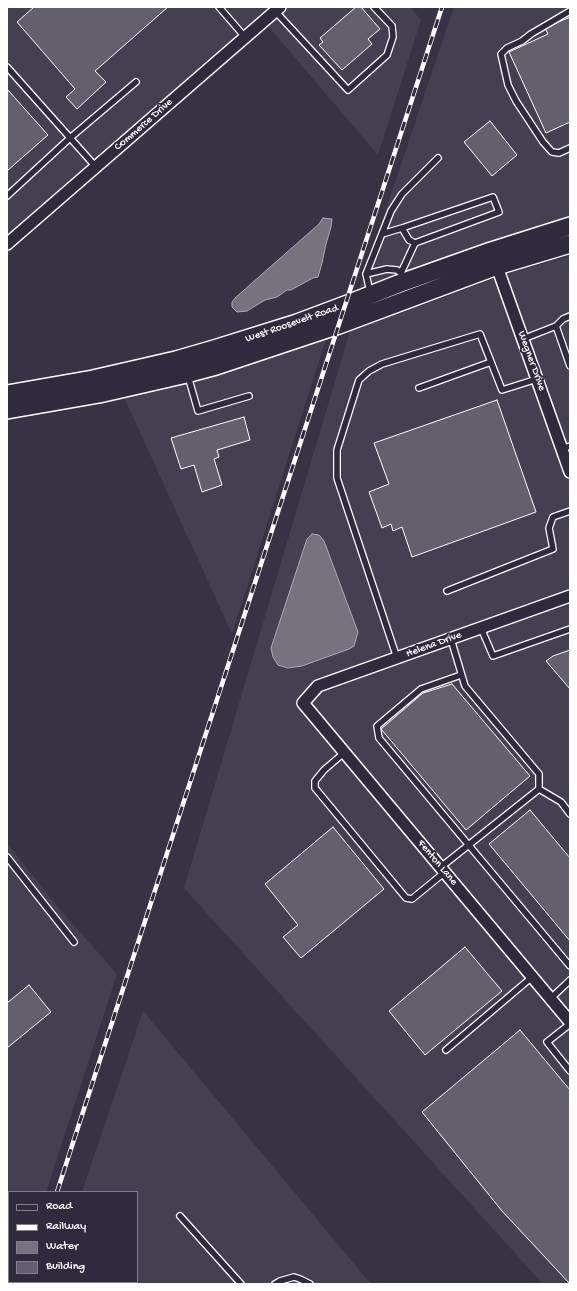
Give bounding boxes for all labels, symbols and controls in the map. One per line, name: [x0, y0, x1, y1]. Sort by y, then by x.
street label: Commerce Drive: [112, 96, 176, 154]
street label: West Roosevelt Road: [244, 302, 340, 346]
street label: Wegner Drive: [514, 329, 548, 393]
street label: Helena Drive: [405, 629, 463, 661]
street label: Fenton Lane: [414, 837, 460, 889]
legend: [8, 1191, 138, 1283]
text: Road: [46, 1200, 72, 1214]
text: Railway: [46, 1220, 86, 1234]
text: Water: [46, 1240, 78, 1254]
text: Building: [46, 1260, 85, 1274]

